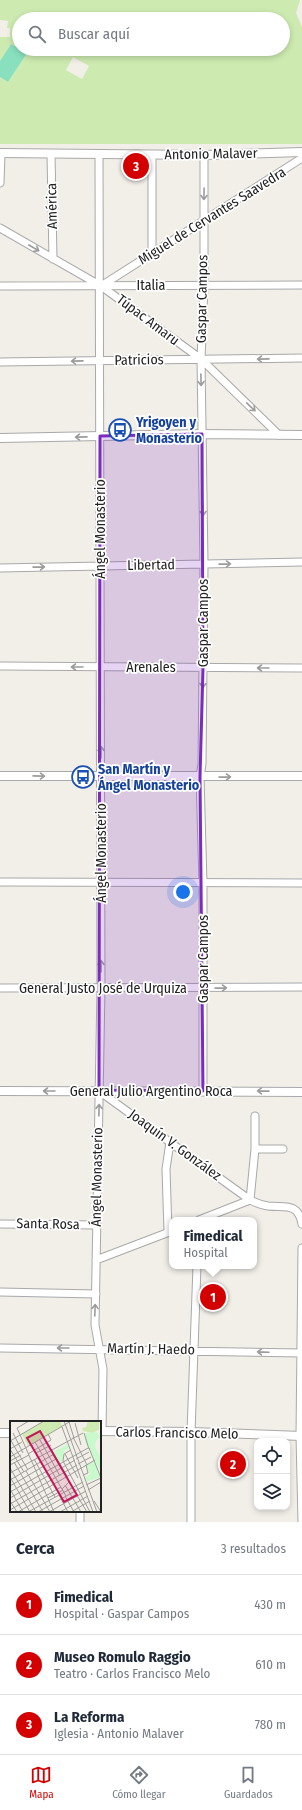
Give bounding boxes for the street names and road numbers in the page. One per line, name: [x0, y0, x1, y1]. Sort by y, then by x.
street label: Antonio Malaver: [164, 145, 258, 163]
street label: Miguel de Cervantes Saavedra: [135, 164, 289, 268]
street label: América: [43, 183, 61, 229]
street label: Gaspar Campos: [193, 255, 211, 343]
street label: Italia: [137, 277, 166, 294]
street label: Túpac Amaru: [113, 291, 183, 349]
street label: Patricios: [114, 351, 164, 369]
street label: Ángel Monasterio: [91, 479, 109, 579]
street label: Libertad: [127, 556, 175, 574]
street label: Gaspar Campos: [195, 579, 212, 667]
street label: Arenales: [126, 659, 176, 676]
street label: Ángel Monasterio: [92, 803, 110, 903]
street label: Gaspar Campos: [195, 915, 212, 1003]
street label: General Justo José de Urquiza: [19, 980, 187, 997]
street label: General Julio Argentino Roca: [70, 1083, 233, 1100]
street label: Joaquín V. González: [125, 1106, 225, 1185]
street label: Ángel Monasterio: [87, 1127, 106, 1227]
street label: Santa Rosa: [16, 1215, 80, 1233]
street label: Martín J. Haedo: [107, 1340, 195, 1358]
street label: Carlos Francisco Melo: [115, 1423, 239, 1443]

